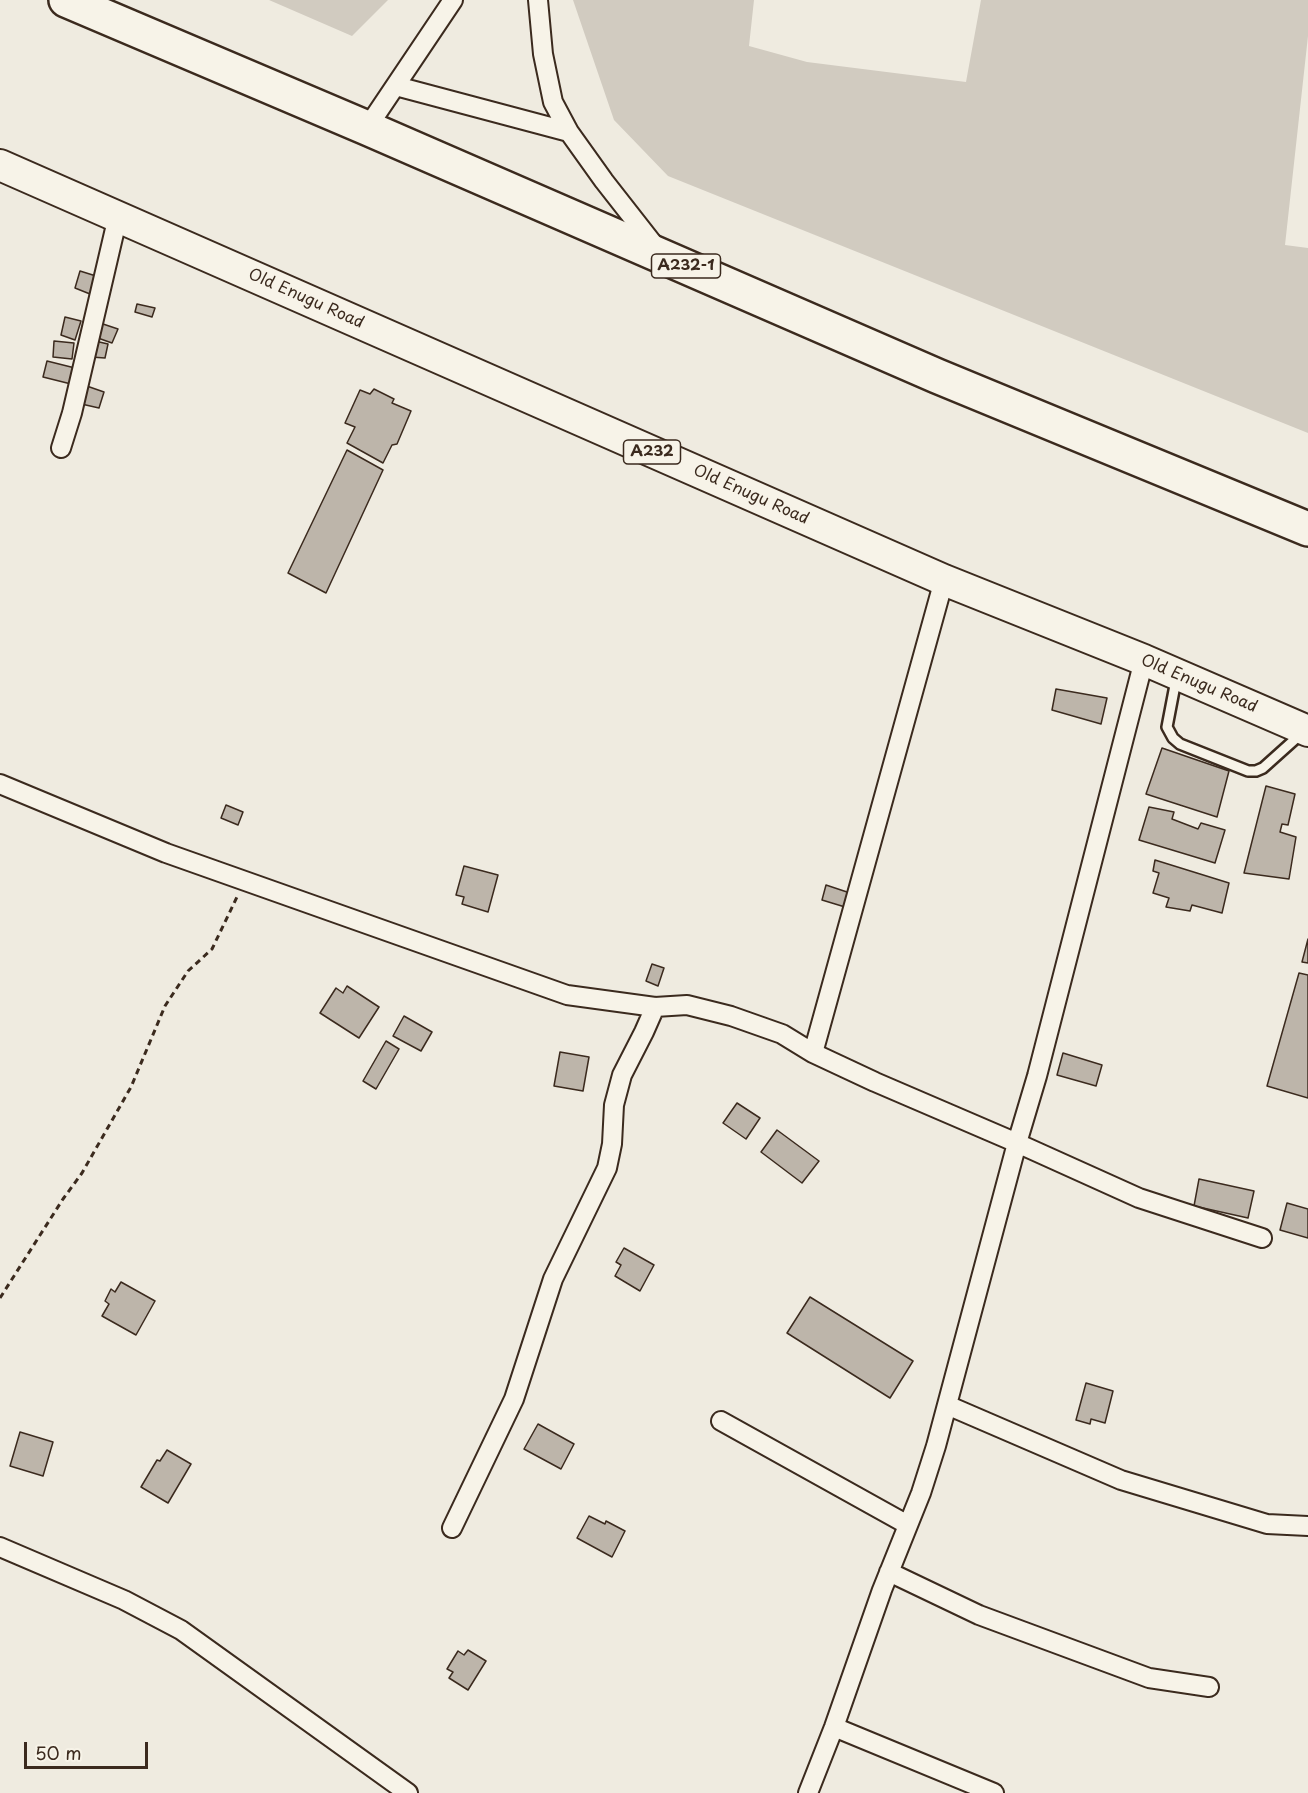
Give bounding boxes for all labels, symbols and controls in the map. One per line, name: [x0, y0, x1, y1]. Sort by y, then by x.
road number: A232-1: [652, 254, 720, 278]
street label: Old Enugu Road: [245, 265, 367, 333]
road number: A232: [624, 440, 680, 464]
street label: Old Enugu Road: [690, 461, 812, 529]
street label: Old Enugu Road: [1138, 651, 1260, 717]
scale bar: [27, 1730, 152, 1768]
text: 50 m: [35, 1739, 82, 1766]

